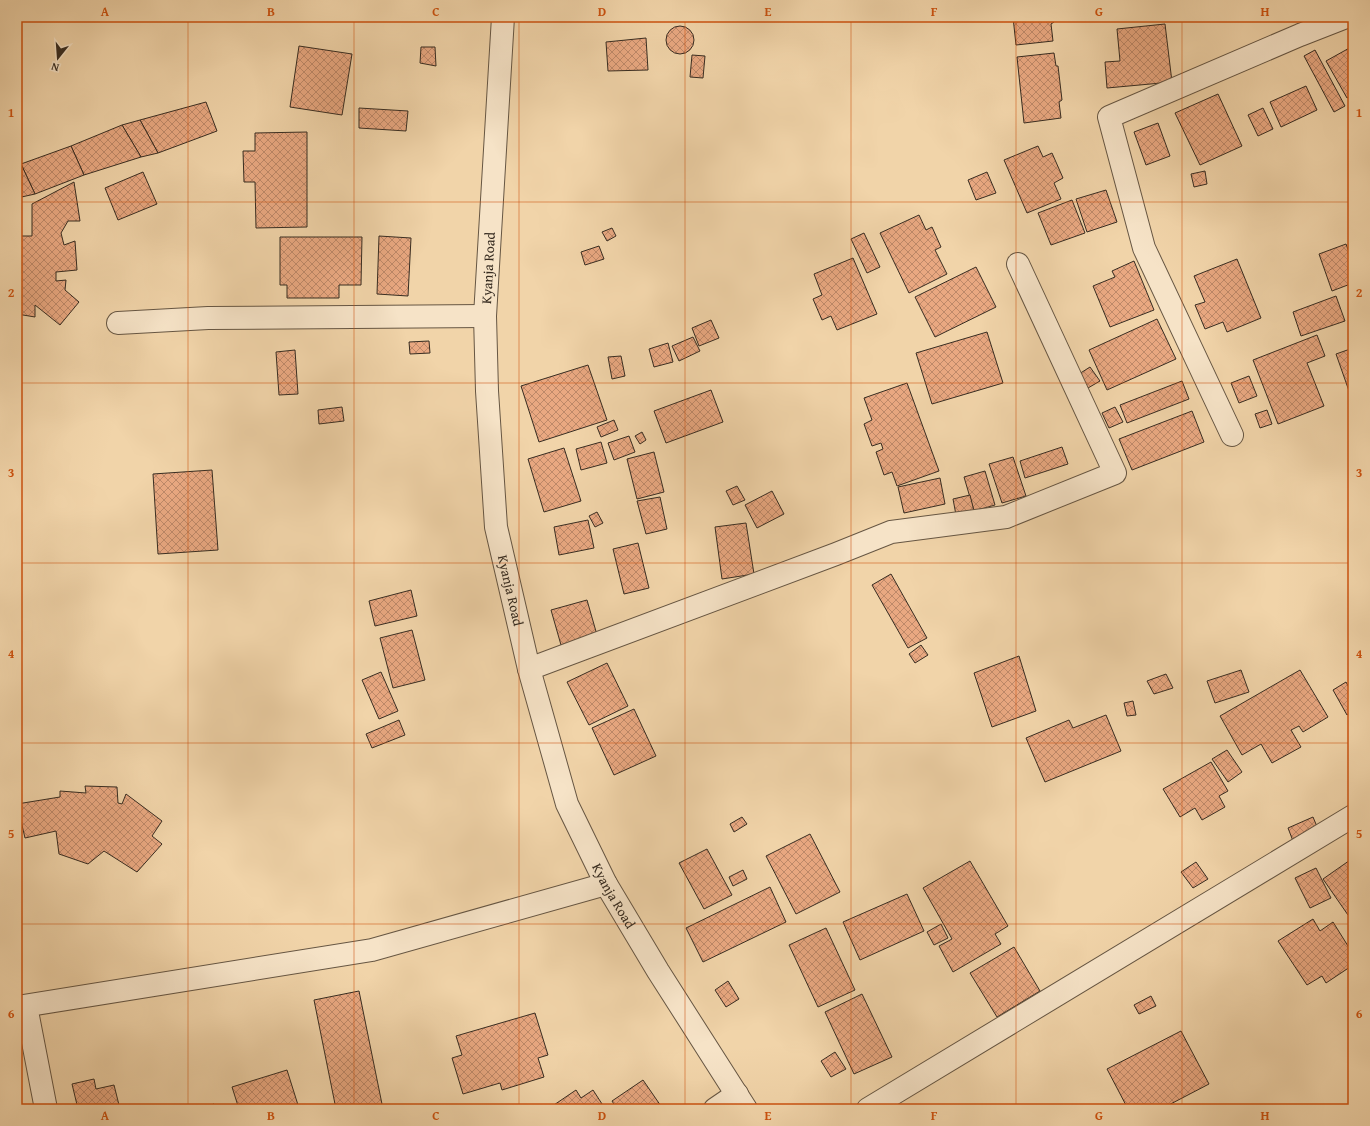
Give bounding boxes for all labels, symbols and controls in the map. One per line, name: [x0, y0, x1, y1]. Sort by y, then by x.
text: A: [101, 2, 110, 21]
text: B: [267, 2, 275, 21]
text: C: [432, 2, 440, 21]
text: D: [598, 2, 606, 21]
text: E: [765, 2, 772, 21]
text: F: [931, 2, 938, 21]
text: G: [1095, 2, 1103, 21]
text: H: [1260, 2, 1270, 21]
north arrow: [38, 38, 78, 78]
text: N: [49, 59, 61, 76]
text: 1: [8, 103, 14, 122]
text: 1: [1356, 103, 1362, 122]
street label: Kyanja Road: [476, 231, 500, 305]
text: 2: [8, 283, 15, 302]
text: 2: [1356, 283, 1363, 302]
text: 3: [8, 463, 14, 482]
text: 3: [1356, 463, 1362, 482]
street label: Kyanja Road: [493, 553, 529, 628]
text: 4: [8, 644, 15, 663]
text: 4: [1356, 644, 1363, 663]
text: 5: [8, 824, 15, 843]
text: 5: [1356, 824, 1363, 843]
street label: Kyanja Road: [587, 860, 641, 933]
text: 6: [8, 1004, 15, 1023]
text: 6: [1356, 1004, 1363, 1023]
text: A: [101, 1106, 110, 1125]
text: B: [267, 1106, 275, 1125]
text: C: [432, 1106, 440, 1125]
text: D: [598, 1106, 606, 1125]
text: E: [765, 1106, 772, 1125]
text: F: [931, 1106, 938, 1125]
text: G: [1095, 1106, 1103, 1125]
text: H: [1260, 1106, 1270, 1125]

